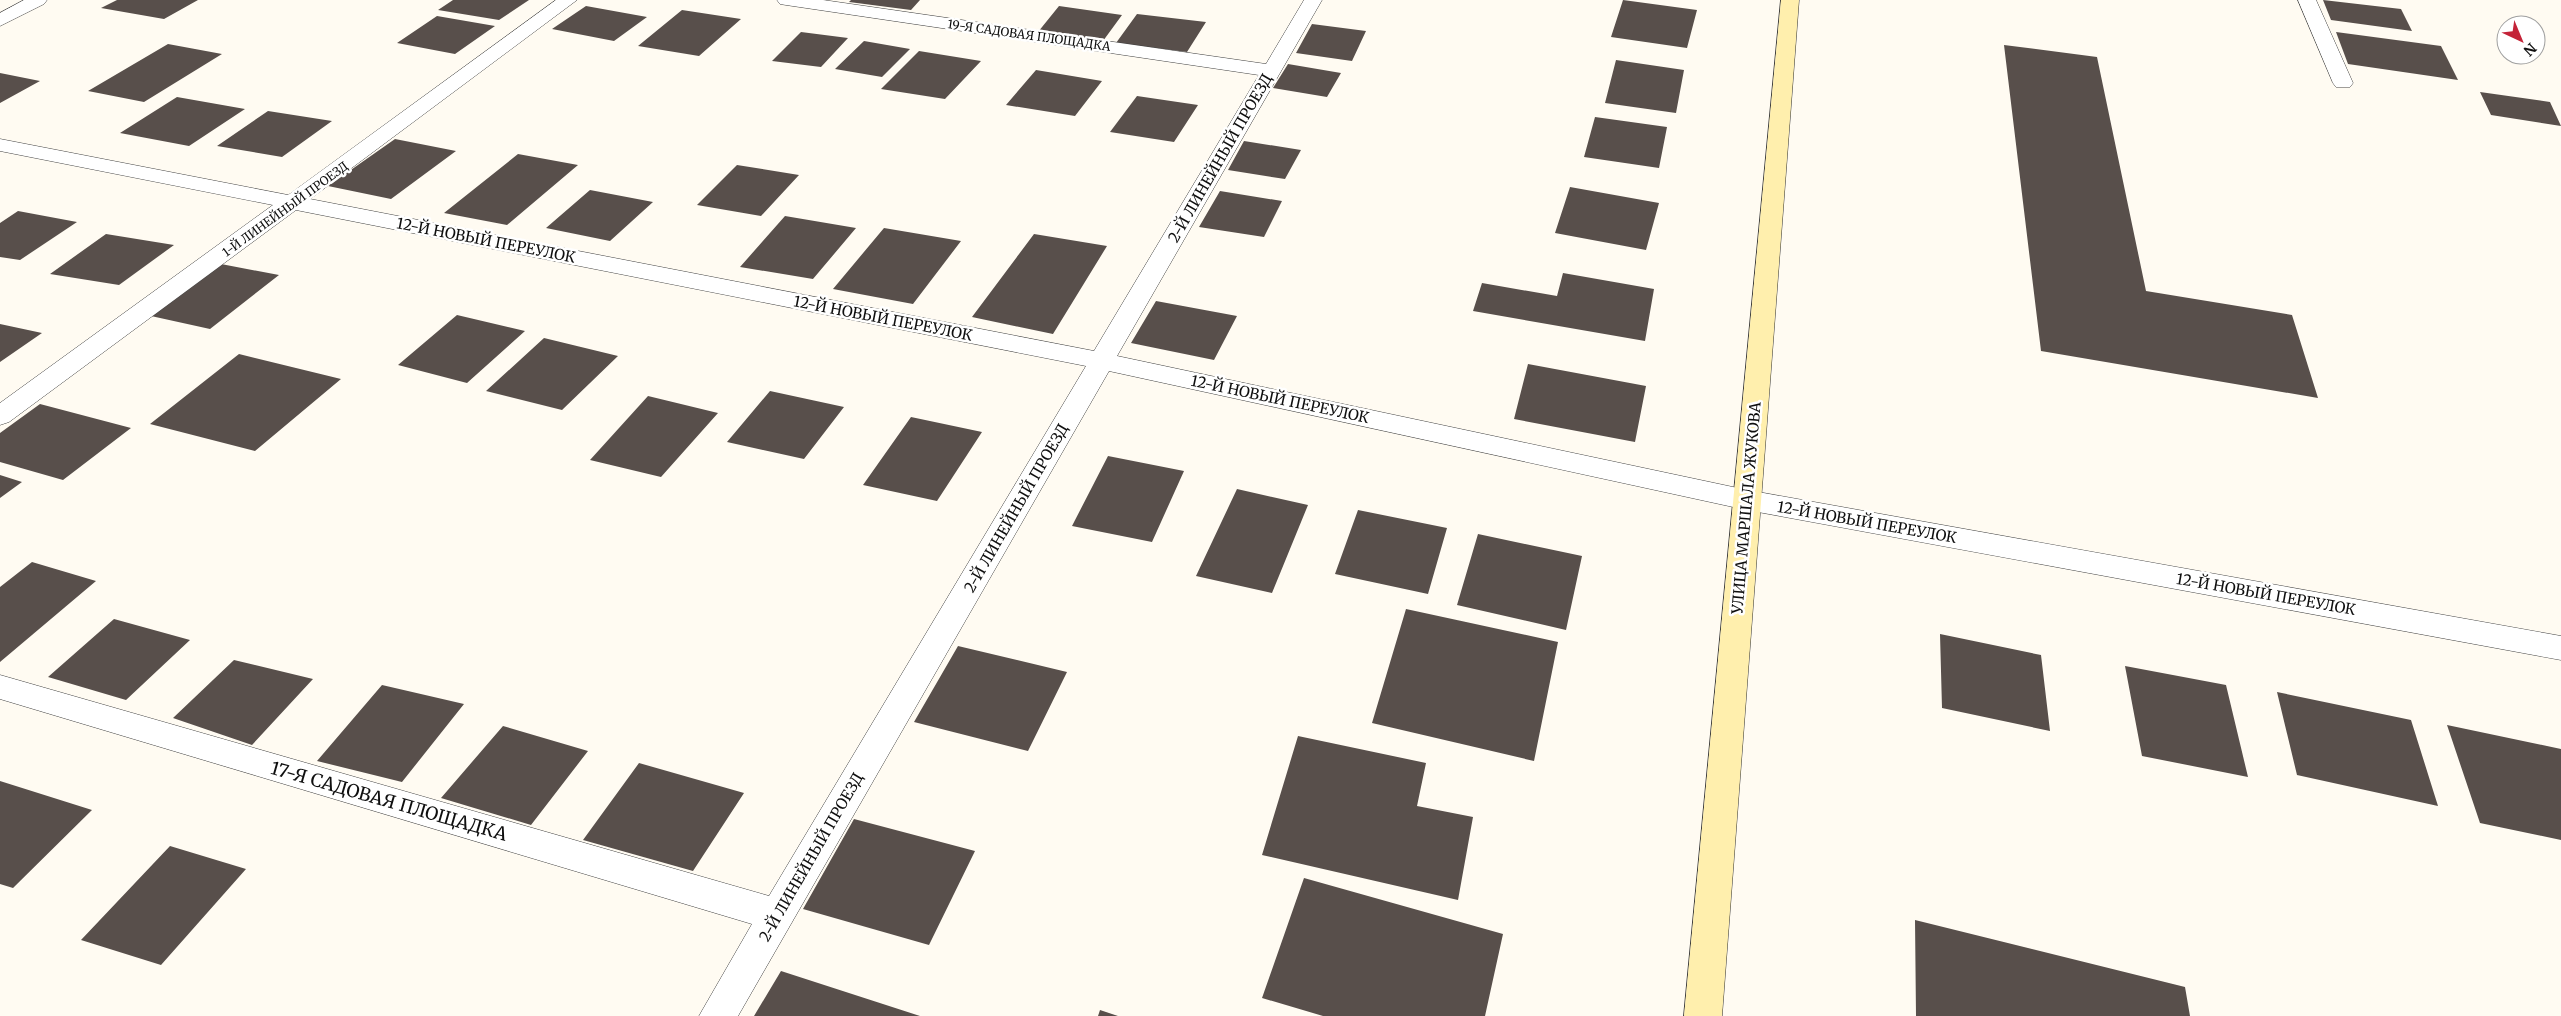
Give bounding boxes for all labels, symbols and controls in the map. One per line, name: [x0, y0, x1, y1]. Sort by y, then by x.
north arrow: [2496, 15, 2546, 65]
street label: 19-Я САДОВАЯ ПЛОЩАДКА: [947, 16, 1112, 54]
text: N: [2520, 39, 2540, 60]
street label: 2-Й ЛИНЕЙНЫЙ ПРОЕЗД: [1163, 69, 1276, 246]
street label: 1-Й ЛИНЕЙНЫЙ ПРОЕЗД: [219, 158, 351, 260]
street label: 12-Й НОВЫЙ ПЕРЕУЛОК: [395, 212, 578, 267]
street label: 12-Й НОВЫЙ ПЕРЕУЛОК: [792, 290, 975, 345]
street label: 12-Й НОВЫЙ ПЕРЕУЛОК: [1189, 370, 1371, 427]
street label: УЛИЦА МАРШАЛА ЖУКОВА: [1727, 401, 1765, 616]
street label: 2-Й ЛИНЕЙНЫЙ ПРОЕЗД: [959, 419, 1072, 596]
street label: 12-Й НОВЫЙ ПЕРЕУЛОК: [1776, 496, 1959, 547]
street label: 12-Й НОВЫЙ ПЕРЕУЛОК: [2175, 568, 2358, 619]
street label: 17-Я САДОВАЯ ПЛОЩАДКА: [268, 756, 510, 846]
street label: 2-Й ЛИНЕЙНЫЙ ПРОЕЗД: [754, 768, 867, 945]

